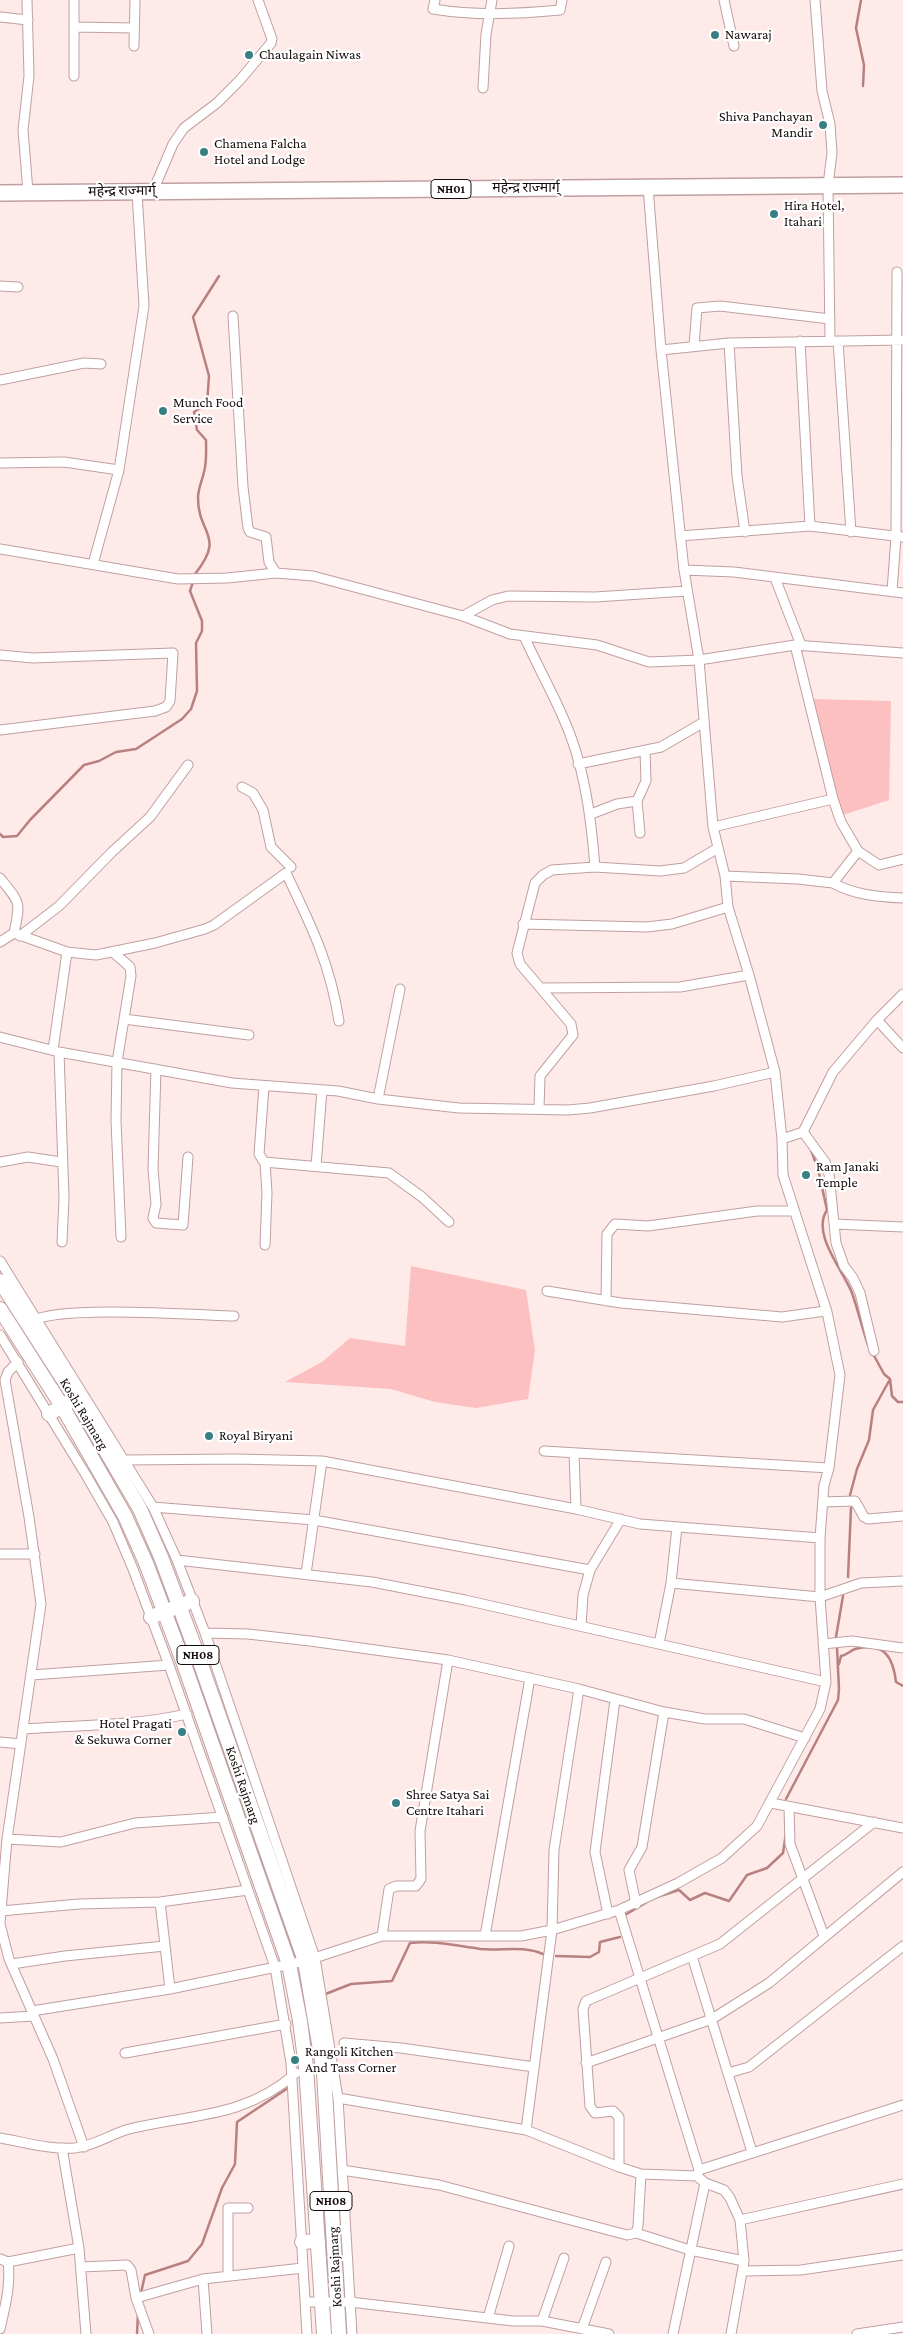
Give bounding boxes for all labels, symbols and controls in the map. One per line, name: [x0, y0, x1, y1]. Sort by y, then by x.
place label: Nawaraj: [725, 27, 772, 43]
marker: Nawaraj: [709, 29, 721, 41]
place label: Chaulagain Niwas: [259, 47, 361, 63]
marker: Chaulagain Niwas: [243, 49, 255, 61]
place label: Shiva Panchayan Mandir: [719, 109, 813, 142]
marker: Shiva Panchayan Mandir: [817, 119, 829, 131]
place label: Chamena Falcha Hotel and Lodge: [214, 136, 307, 168]
marker: Chamena Falcha Hotel and Lodge: [198, 146, 210, 158]
road number: NH01: [431, 180, 471, 198]
street label: महेन्द्र राज्मार्ग्: [492, 180, 560, 196]
street label: महेन्द्र राज्मार्ग्: [88, 182, 156, 200]
place label: Hira Hotel, Itahari: [784, 198, 844, 230]
marker: Hira Hotel, Itahari: [768, 208, 780, 220]
place label: Munch Food Service: [173, 395, 243, 428]
marker: Munch Food Service: [157, 405, 169, 417]
place label: Ram Janaki Temple: [816, 1159, 879, 1192]
marker: Ram Janaki Temple: [800, 1169, 812, 1181]
street label: Koshi Rajmarg: [56, 1375, 112, 1453]
place label: Royal Biryani: [219, 1428, 293, 1444]
marker: Royal Biryani: [203, 1430, 215, 1442]
road number: NH08: [177, 1646, 219, 1664]
place label: Hotel Pragati & Sekuwa Corner: [75, 1716, 172, 1748]
marker: Hotel Pragati & Sekuwa Corner: [176, 1726, 188, 1738]
street label: Koshi Rajmarg: [222, 1744, 264, 1826]
place label: Shree Satya Sai Centre Itahari: [406, 1787, 489, 1820]
marker: Shree Satya Sai Centre Itahari: [390, 1797, 402, 1809]
place label: Rangoli Kitchen And Tass Corner: [305, 2044, 396, 2076]
marker: Rangoli Kitchen And Tass Corner: [289, 2054, 301, 2066]
road number: NH08: [310, 2192, 352, 2210]
street label: Koshi Rajmarg: [324, 2226, 346, 2308]

